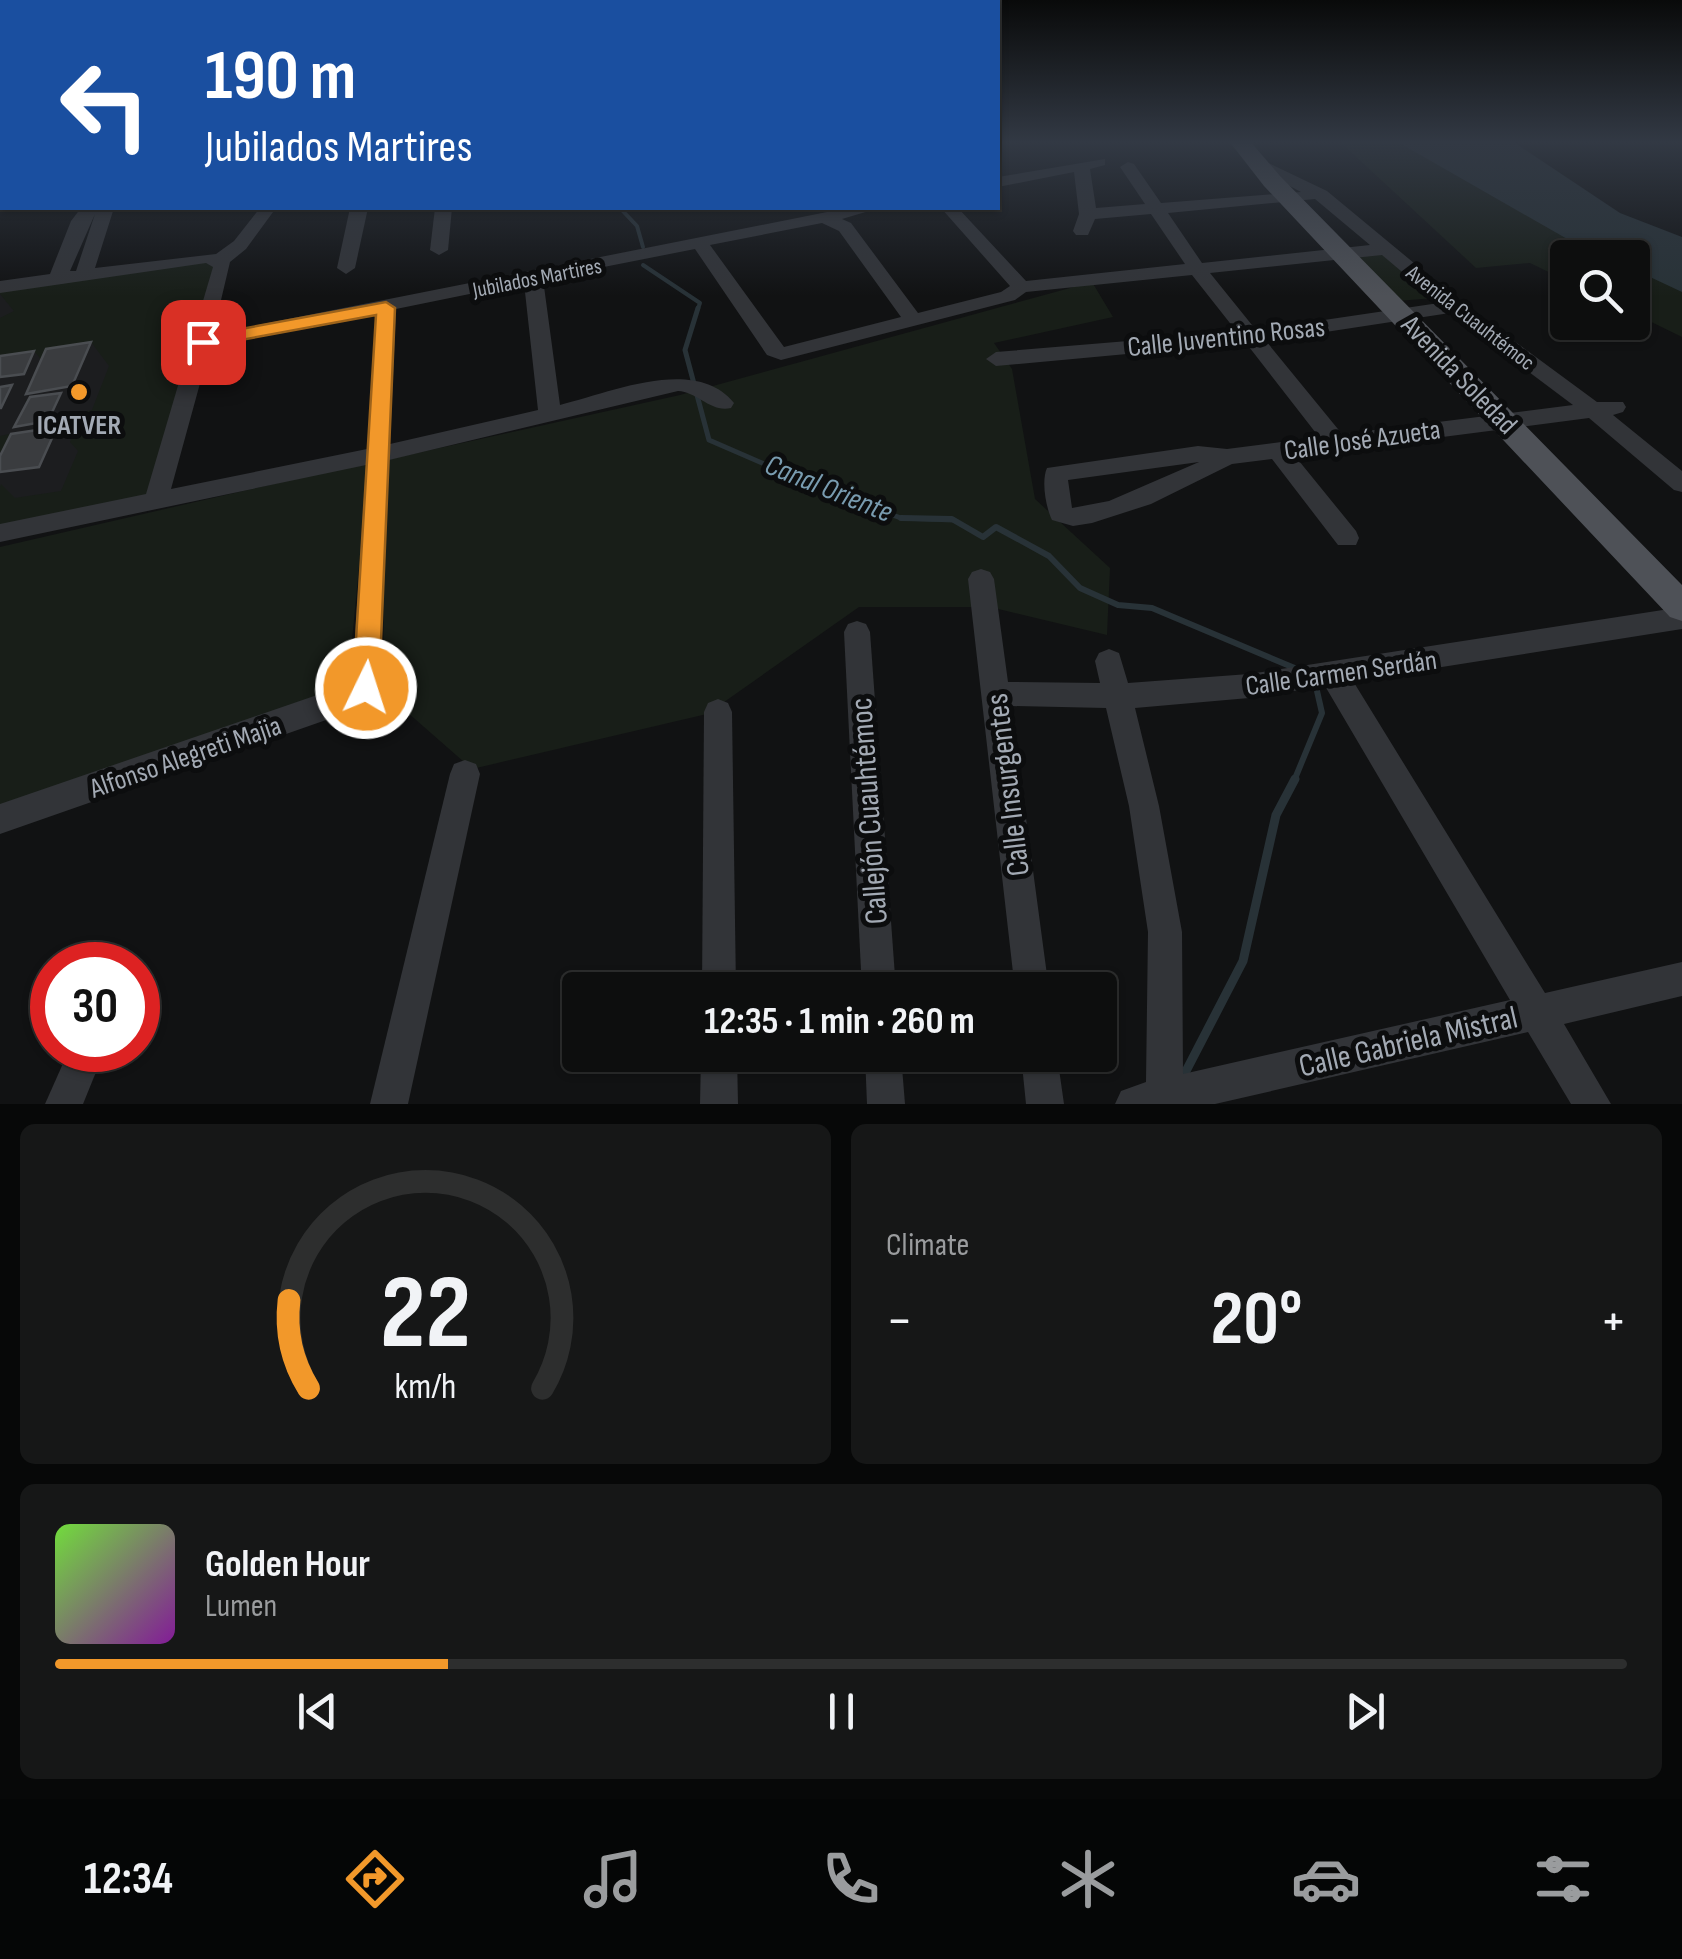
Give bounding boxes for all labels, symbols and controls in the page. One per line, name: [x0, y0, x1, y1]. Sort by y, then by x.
text: 190 m: [205, 35, 356, 119]
icon: left: [40, 40, 170, 170]
text: Jubilados Martires: [205, 120, 473, 175]
map controls: [1550, 240, 1650, 340]
button: search: [1550, 240, 1650, 340]
street label: Jubilados Martires: [470, 253, 604, 304]
street label: Avenida Cuauhtémoc: [1400, 259, 1540, 377]
pin: [161, 300, 246, 385]
street label: Avenida Soledad: [1394, 308, 1524, 441]
street label: Calle Juventino Rosas: [1126, 311, 1326, 364]
icon: arrive: [176, 315, 231, 370]
marker: ICATVER: [68, 381, 90, 403]
place label: ICATVER: [37, 409, 122, 442]
street label: Calle José Azueta: [1282, 413, 1442, 468]
water label: Canal Oriente: [760, 447, 898, 531]
position arrow: [314, 636, 418, 740]
street label: Calle Carmen Serdán: [1243, 644, 1439, 703]
street label: Calle Insurgentes: [978, 691, 1039, 878]
street label: Callejón Cuauhtémoc: [842, 696, 897, 926]
street label: Alfonso Alegreti Majia: [85, 709, 285, 806]
speed limit sign: 30: [30, 942, 160, 1072]
street label: Calle Gabriela Mistral: [1295, 998, 1521, 1087]
text: 12:35 · 1 min · 260 m: [704, 999, 975, 1044]
text: Climate: [886, 1226, 969, 1265]
text: 22: [380, 1252, 471, 1377]
text: 20°: [1210, 1275, 1303, 1366]
text: −: [886, 1288, 913, 1355]
text: +: [1600, 1288, 1627, 1355]
text: km/h: [395, 1366, 456, 1409]
text: Golden Hour: [205, 1542, 370, 1587]
text: Lumen: [205, 1587, 277, 1626]
icon: previous: [290, 1684, 345, 1739]
icon: pause: [814, 1684, 869, 1739]
icon: next: [1338, 1684, 1393, 1739]
icon: directions: [340, 1844, 410, 1914]
icon: music: [578, 1844, 648, 1914]
icon: phone: [816, 1844, 886, 1914]
icon: climate: [1053, 1844, 1123, 1914]
icon: car: [1291, 1844, 1361, 1914]
icon: filters: [1528, 1844, 1598, 1914]
text: 12:34: [84, 1852, 173, 1907]

